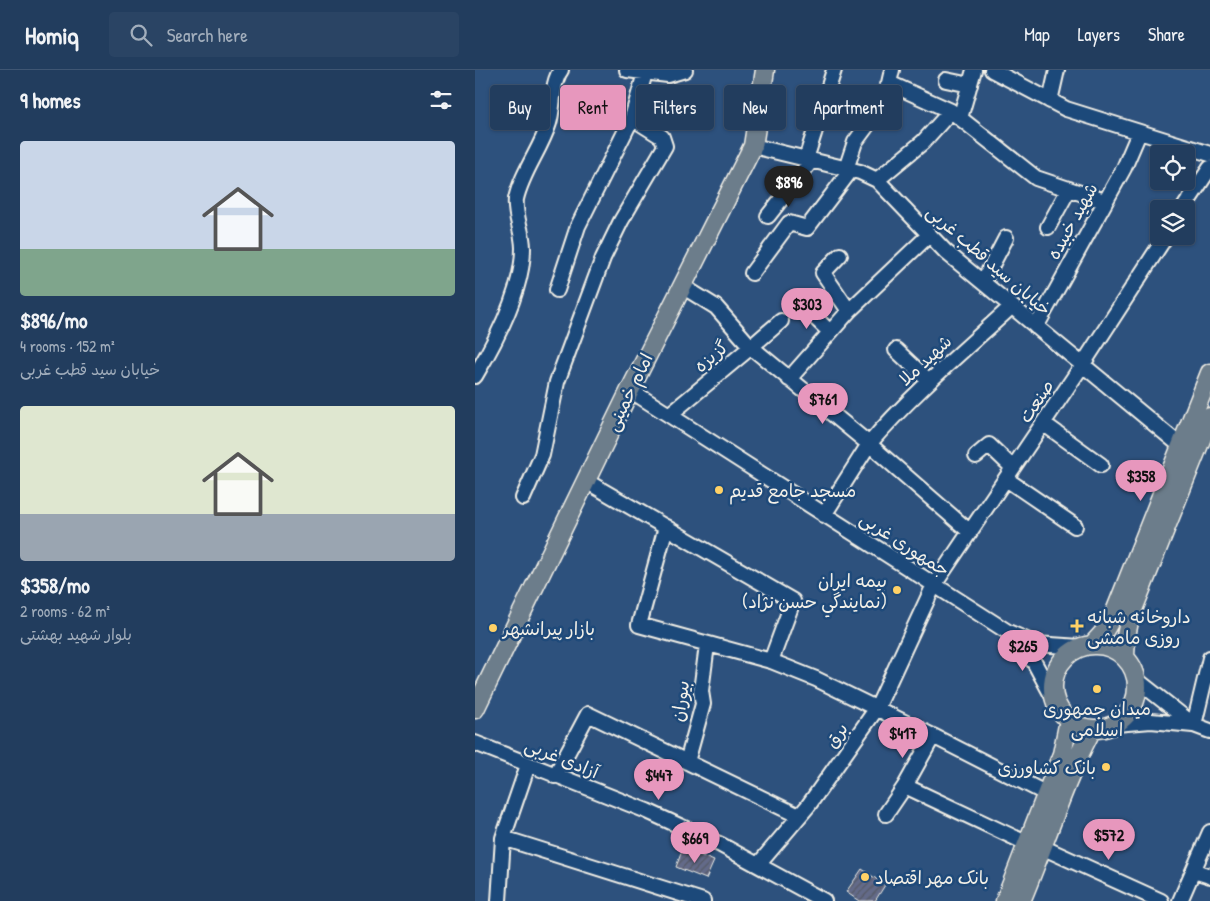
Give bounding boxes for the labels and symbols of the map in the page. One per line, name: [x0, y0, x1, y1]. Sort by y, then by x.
pin: $896: [759, 166, 819, 208]
street label: شهید خبیده: [1041, 178, 1103, 264]
street label: خیابان سید قطب غربی: [921, 199, 1057, 321]
pin: $303: [777, 288, 837, 330]
street label: شهید ملا: [893, 329, 957, 391]
street label: گزیزه: [688, 334, 734, 378]
street label: امام خمینی: [599, 349, 660, 436]
street label: صنعت: [1012, 374, 1060, 428]
pin: $761: [793, 382, 853, 425]
pin: $358: [1111, 460, 1171, 502]
place label: مسجد جامع قدیم: [729, 478, 856, 505]
marker: مسجد جامع قدیم: [713, 484, 725, 496]
street label: جمهوری غربی: [855, 506, 955, 582]
place label: بيمه ايران (نمايندگي حسن نژاد): [742, 568, 887, 618]
marker: بيمه ايران (نمايندگي حسن نژاد): [891, 584, 903, 596]
place label: داروخانه شبانه روزی مامشی: [1087, 604, 1191, 650]
place label: بازار پیرانشهر: [501, 616, 595, 641]
marker: داروخانه شبانه روزی مامشی: [1071, 620, 1083, 632]
marker: بازار پیرانشهر: [487, 622, 499, 634]
pin: $265: [993, 630, 1053, 672]
street label: بیوران: [665, 679, 695, 723]
marker: میدان جمهوری اسلامی: [1091, 683, 1103, 695]
place label: میدان جمهوری اسلامی: [1043, 696, 1151, 742]
pin: $417: [873, 716, 933, 759]
street label: برق: [818, 717, 854, 753]
street label: آزادی غربی: [521, 732, 604, 785]
place label: بانک کشاورزی: [998, 755, 1096, 780]
pin: $447: [629, 758, 689, 801]
marker: بانک کشاورزی: [1100, 761, 1112, 773]
pin: $572: [1079, 818, 1139, 861]
pin: $669: [665, 822, 725, 864]
place label: بانک مهر اقتصاد: [875, 865, 989, 890]
marker: بانک مهر اقتصاد: [859, 871, 871, 883]

